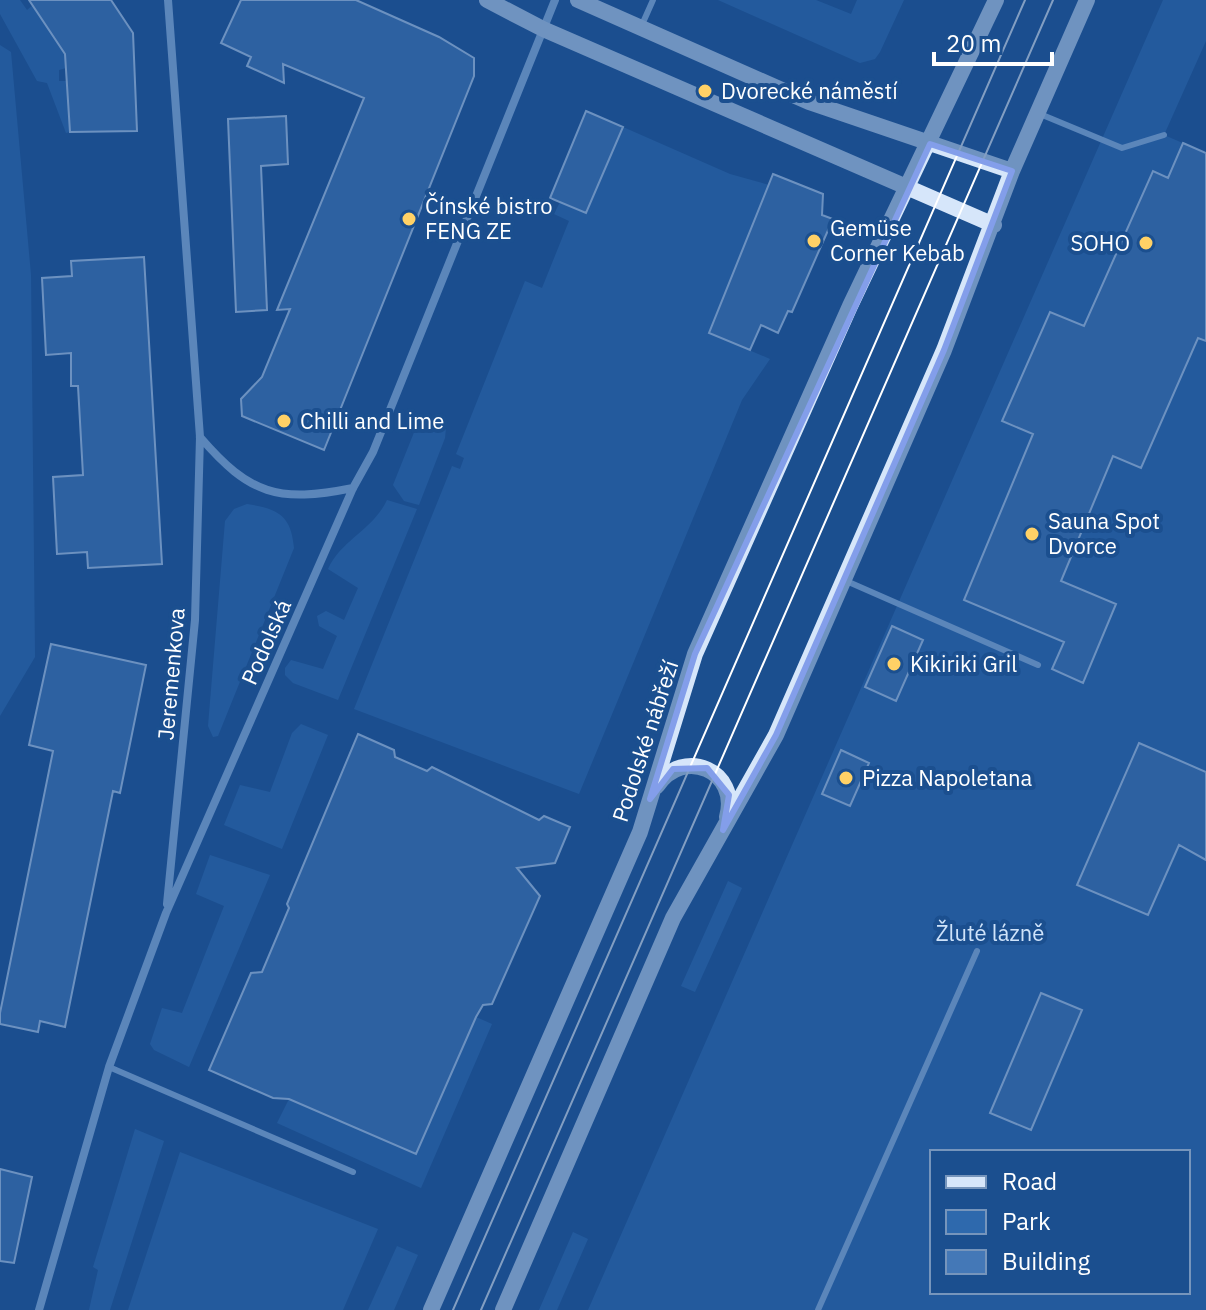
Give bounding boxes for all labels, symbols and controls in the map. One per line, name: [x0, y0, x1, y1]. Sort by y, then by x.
scale bar: [934, 16, 1052, 66]
text: 20 m: [946, 27, 1001, 59]
place label: Dvorecké náměstí: [721, 76, 898, 105]
marker: Dvorecké náměstí: [696, 82, 714, 100]
place label: Čínské bistro FENG ZE: [425, 191, 553, 245]
marker: Čínské bistro FENG ZE: [400, 210, 418, 228]
place label: Gemüse Corner Kebab: [830, 213, 965, 267]
place label: SOHO: [1071, 228, 1130, 257]
marker: Gemüse Corner Kebab: [805, 232, 823, 250]
marker: SOHO: [1137, 234, 1155, 252]
place label: Chilli and Lime: [300, 406, 444, 435]
marker: Chilli and Lime: [275, 412, 293, 430]
place label: Sauna Spot Dvorce: [1048, 506, 1160, 560]
marker: Sauna Spot Dvorce: [1023, 525, 1041, 543]
street label: Podolská: [234, 594, 297, 689]
street label: Jeremenkova: [150, 606, 191, 741]
place label: Kikiriki Gril: [910, 649, 1017, 678]
marker: Kikiriki Gril: [885, 655, 903, 673]
street label: Podolské nábřeží: [605, 656, 684, 825]
place label: Pizza Napoletana: [862, 763, 1033, 792]
marker: Pizza Napoletana: [837, 769, 855, 787]
park label: Žluté lázně: [936, 918, 1044, 947]
legend: [930, 1150, 1190, 1294]
text: Road: [1002, 1165, 1057, 1197]
text: Park: [1002, 1205, 1051, 1237]
text: Building: [1002, 1245, 1090, 1277]

